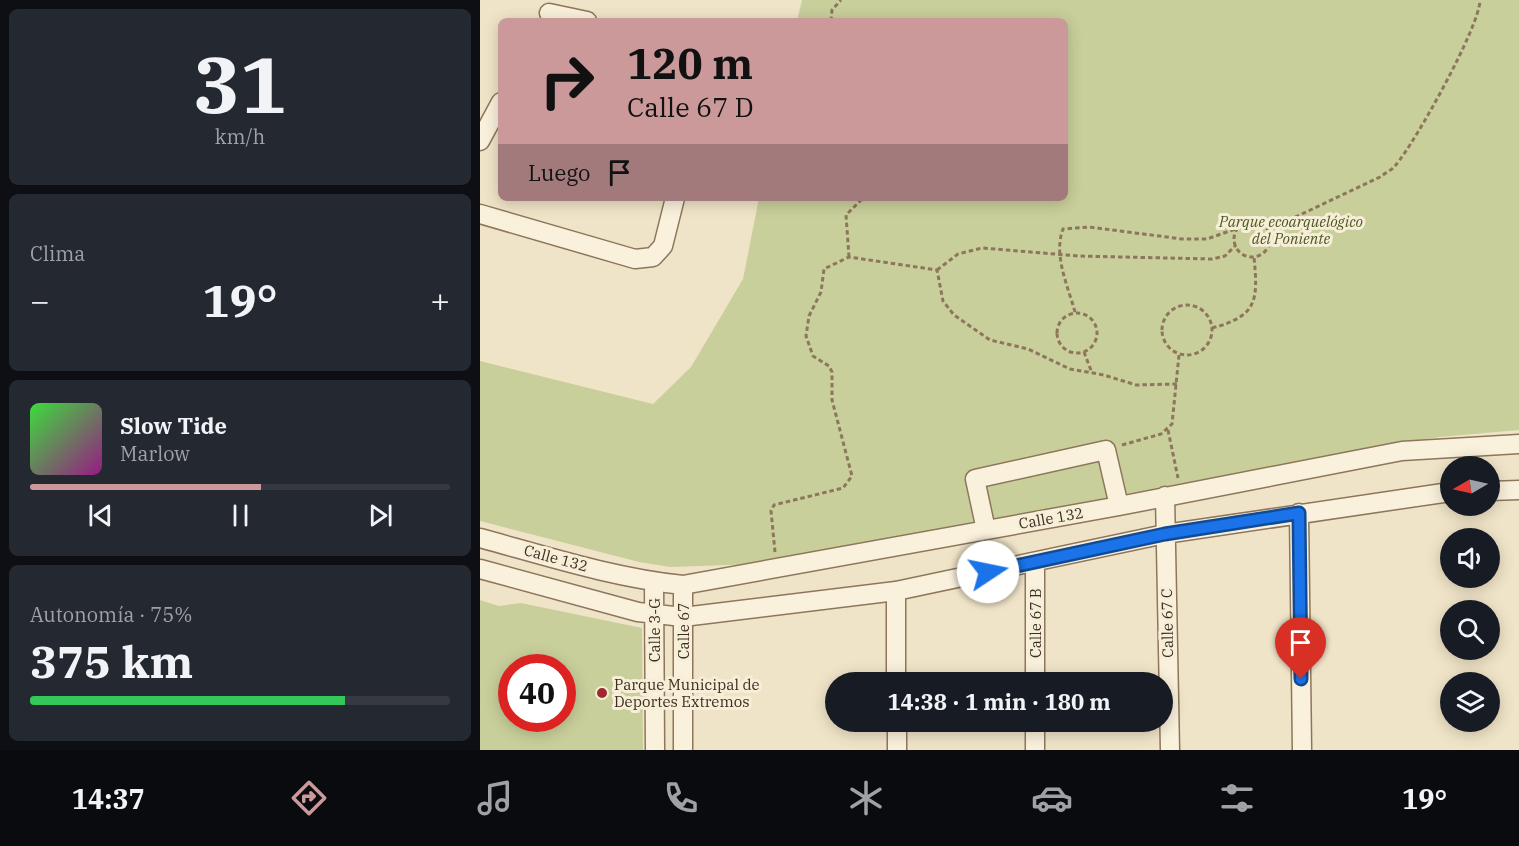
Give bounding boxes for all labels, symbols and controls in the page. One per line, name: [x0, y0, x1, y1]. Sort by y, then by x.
text: 31: [193, 33, 287, 134]
text: 120 m: [627, 36, 753, 91]
icon: right: [528, 42, 606, 120]
text: Calle 67 D: [627, 89, 754, 124]
text: km/h: [215, 123, 265, 150]
icon: arrive: [603, 156, 636, 189]
text: Luego: [528, 158, 591, 187]
park label: Parque ecoarquelógico del Poniente: [1218, 212, 1363, 248]
text: Clima: [30, 240, 85, 267]
text: 19°: [202, 271, 278, 329]
text: −: [30, 279, 50, 322]
text: +: [430, 279, 450, 322]
text: Slow Tide: [120, 411, 227, 440]
text: Marlow: [120, 440, 190, 467]
north arrow: [1440, 456, 1500, 516]
map controls: [1440, 456, 1500, 732]
icon: previous: [84, 499, 117, 532]
icon: pause: [224, 499, 257, 532]
icon: next: [364, 499, 397, 532]
street label: Calle 132: [1017, 503, 1085, 533]
button: sound: [1440, 528, 1500, 588]
street label: Calle 132: [522, 540, 590, 576]
position arrow: [956, 540, 1020, 604]
street label: Calle 67 B: [1026, 588, 1045, 658]
street label: Calle 67 C: [1157, 588, 1177, 658]
street label: Calle 3-G: [645, 598, 664, 662]
button: search: [1440, 600, 1500, 660]
text: Autonomía · 75%: [30, 601, 192, 628]
street label: Calle 67: [674, 603, 693, 659]
pin: [1275, 617, 1326, 679]
icon: arrive: [1284, 626, 1317, 659]
text: 375 km: [30, 632, 193, 690]
speed limit sign: 40: [498, 654, 576, 732]
button: layers: [1440, 672, 1500, 732]
place label: Parque Municipal de Deportes Extremos: [614, 675, 760, 711]
marker: Parque Municipal de Deportes Extremos: [595, 686, 609, 700]
text: 14:38 · 1 min · 180 m: [887, 687, 1111, 716]
icon: directions: [288, 777, 330, 819]
icon: music: [474, 777, 516, 819]
icon: phone: [660, 777, 702, 819]
icon: climate: [845, 777, 887, 819]
icon: car: [1031, 777, 1073, 819]
icon: filters: [1216, 777, 1258, 819]
text: 14:37: [72, 781, 145, 816]
text: 19°: [1402, 781, 1447, 816]

